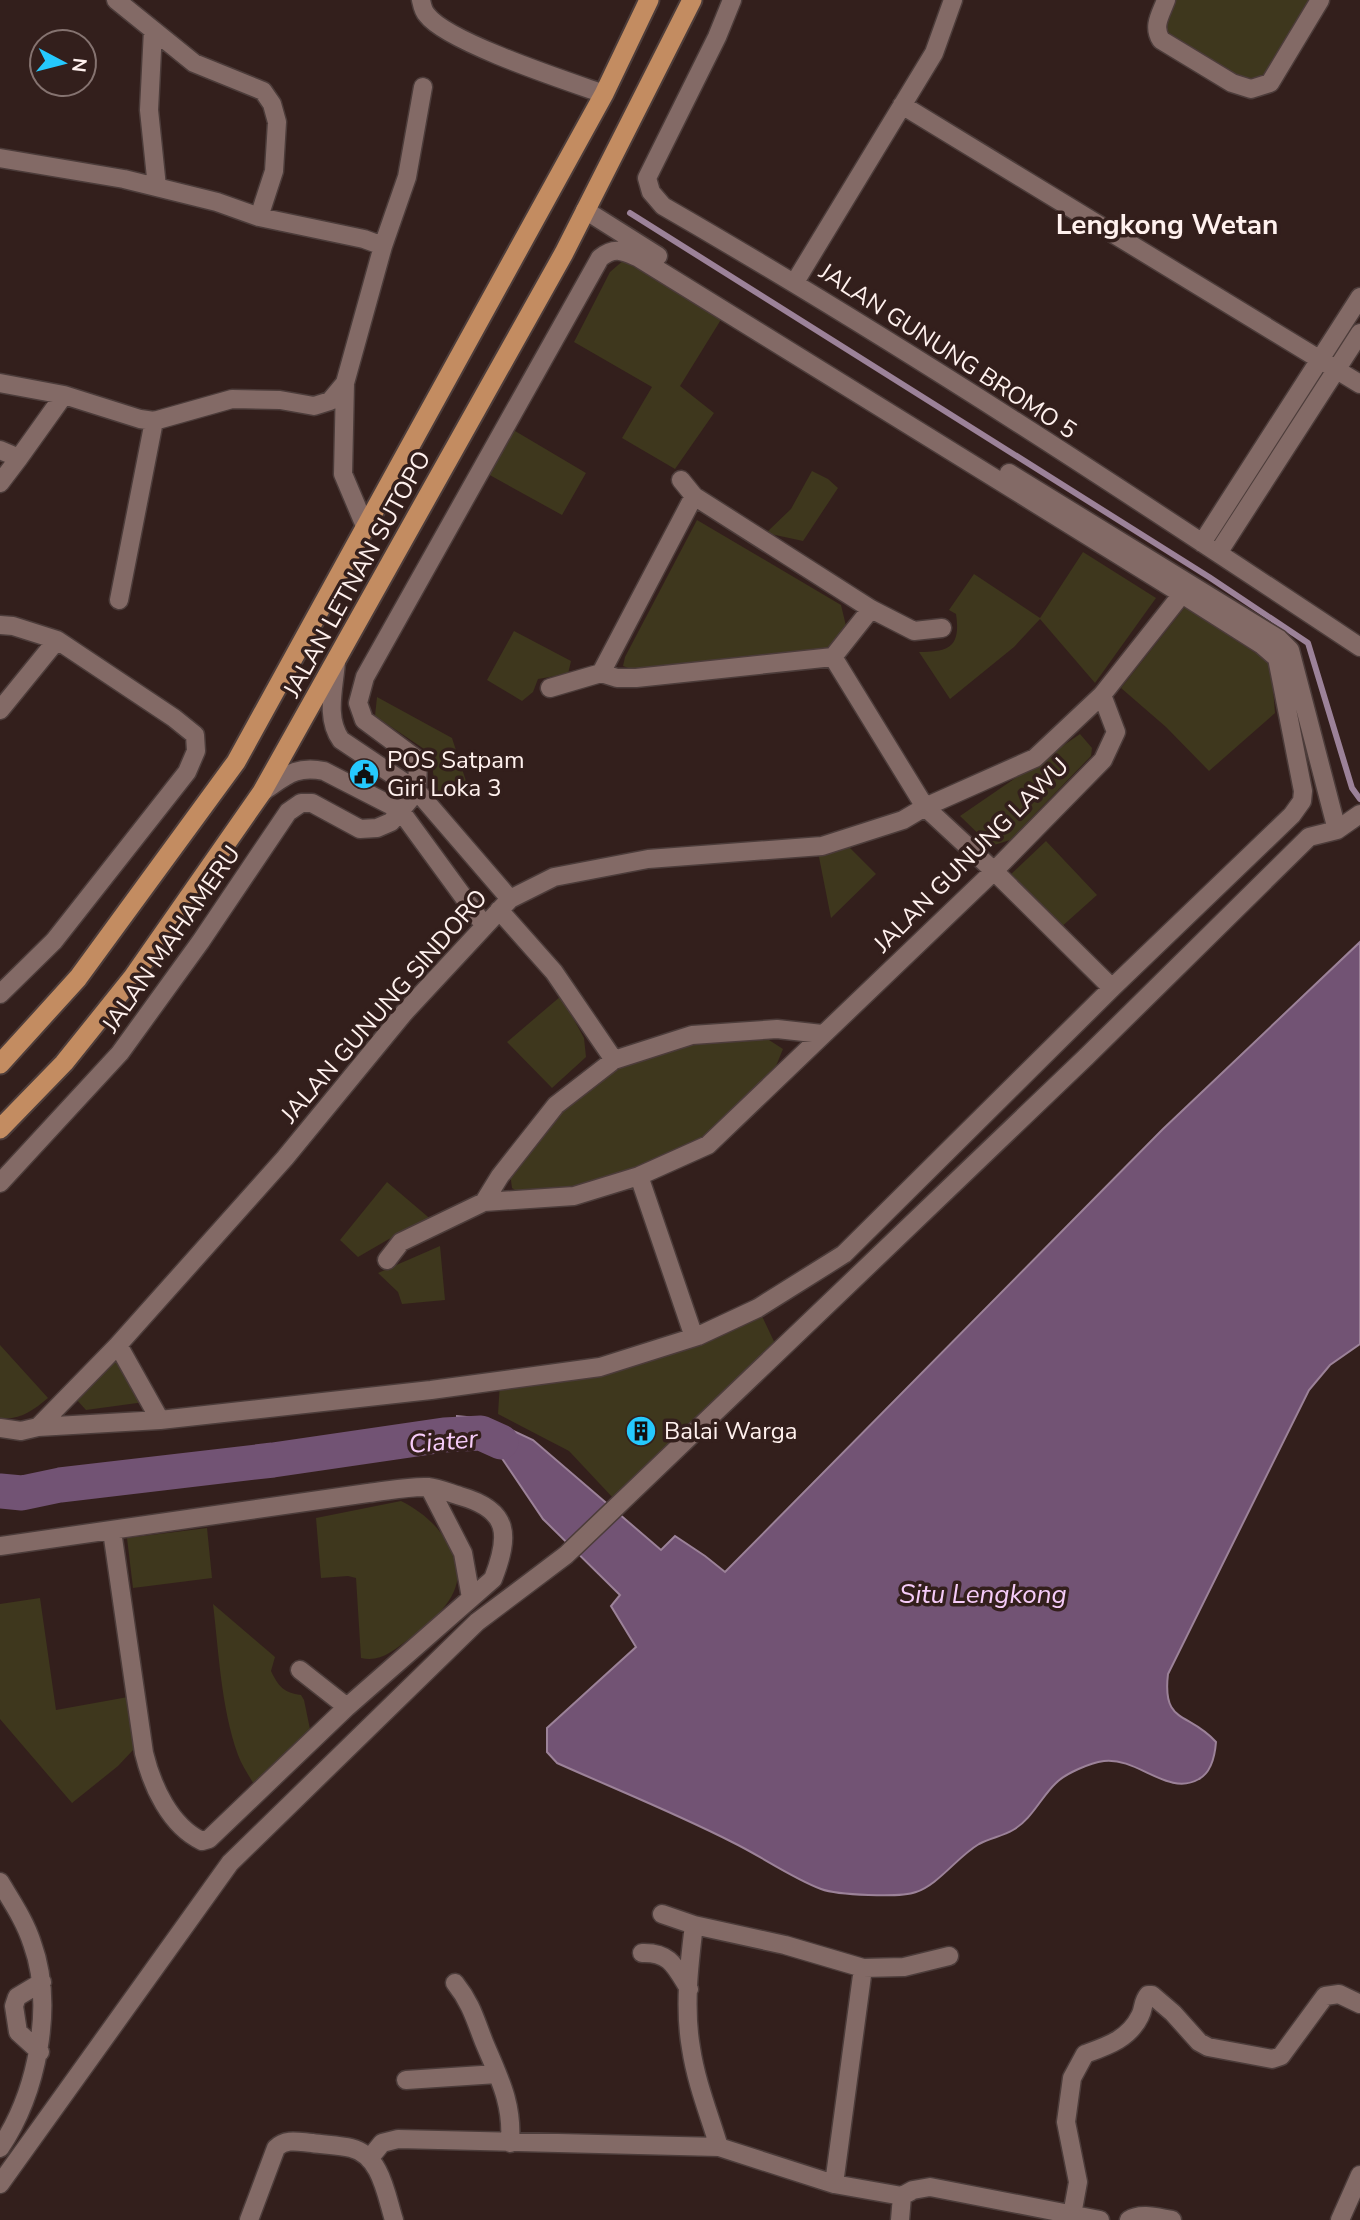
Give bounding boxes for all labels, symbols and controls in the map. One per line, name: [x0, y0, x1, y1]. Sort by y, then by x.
north arrow: [28, 28, 98, 98]
text: N: [65, 56, 93, 74]
district label: Lengkong Wetan: [1056, 206, 1278, 244]
street label: JALAN GUNUNG BROMO 5: [812, 255, 1083, 446]
street label: JALAN LETNAN SUTOPO: [275, 445, 438, 704]
place label: POS Satpam Giri Loka 3: [387, 744, 524, 804]
street label: JALAN GUNUNG LAWU: [866, 751, 1075, 960]
public building icon: POS Satpam Giri Loka 3: [347, 757, 381, 791]
street label: JALAN MAHAMERU: [94, 839, 248, 1040]
street label: JALAN GUNUNG SINDORO: [273, 882, 494, 1130]
building icon: Balai Warga: [624, 1414, 658, 1448]
place label: Balai Warga: [664, 1415, 798, 1447]
water label: Ciater: [407, 1421, 480, 1462]
water label: Situ Lengkong: [899, 1577, 1067, 1612]

